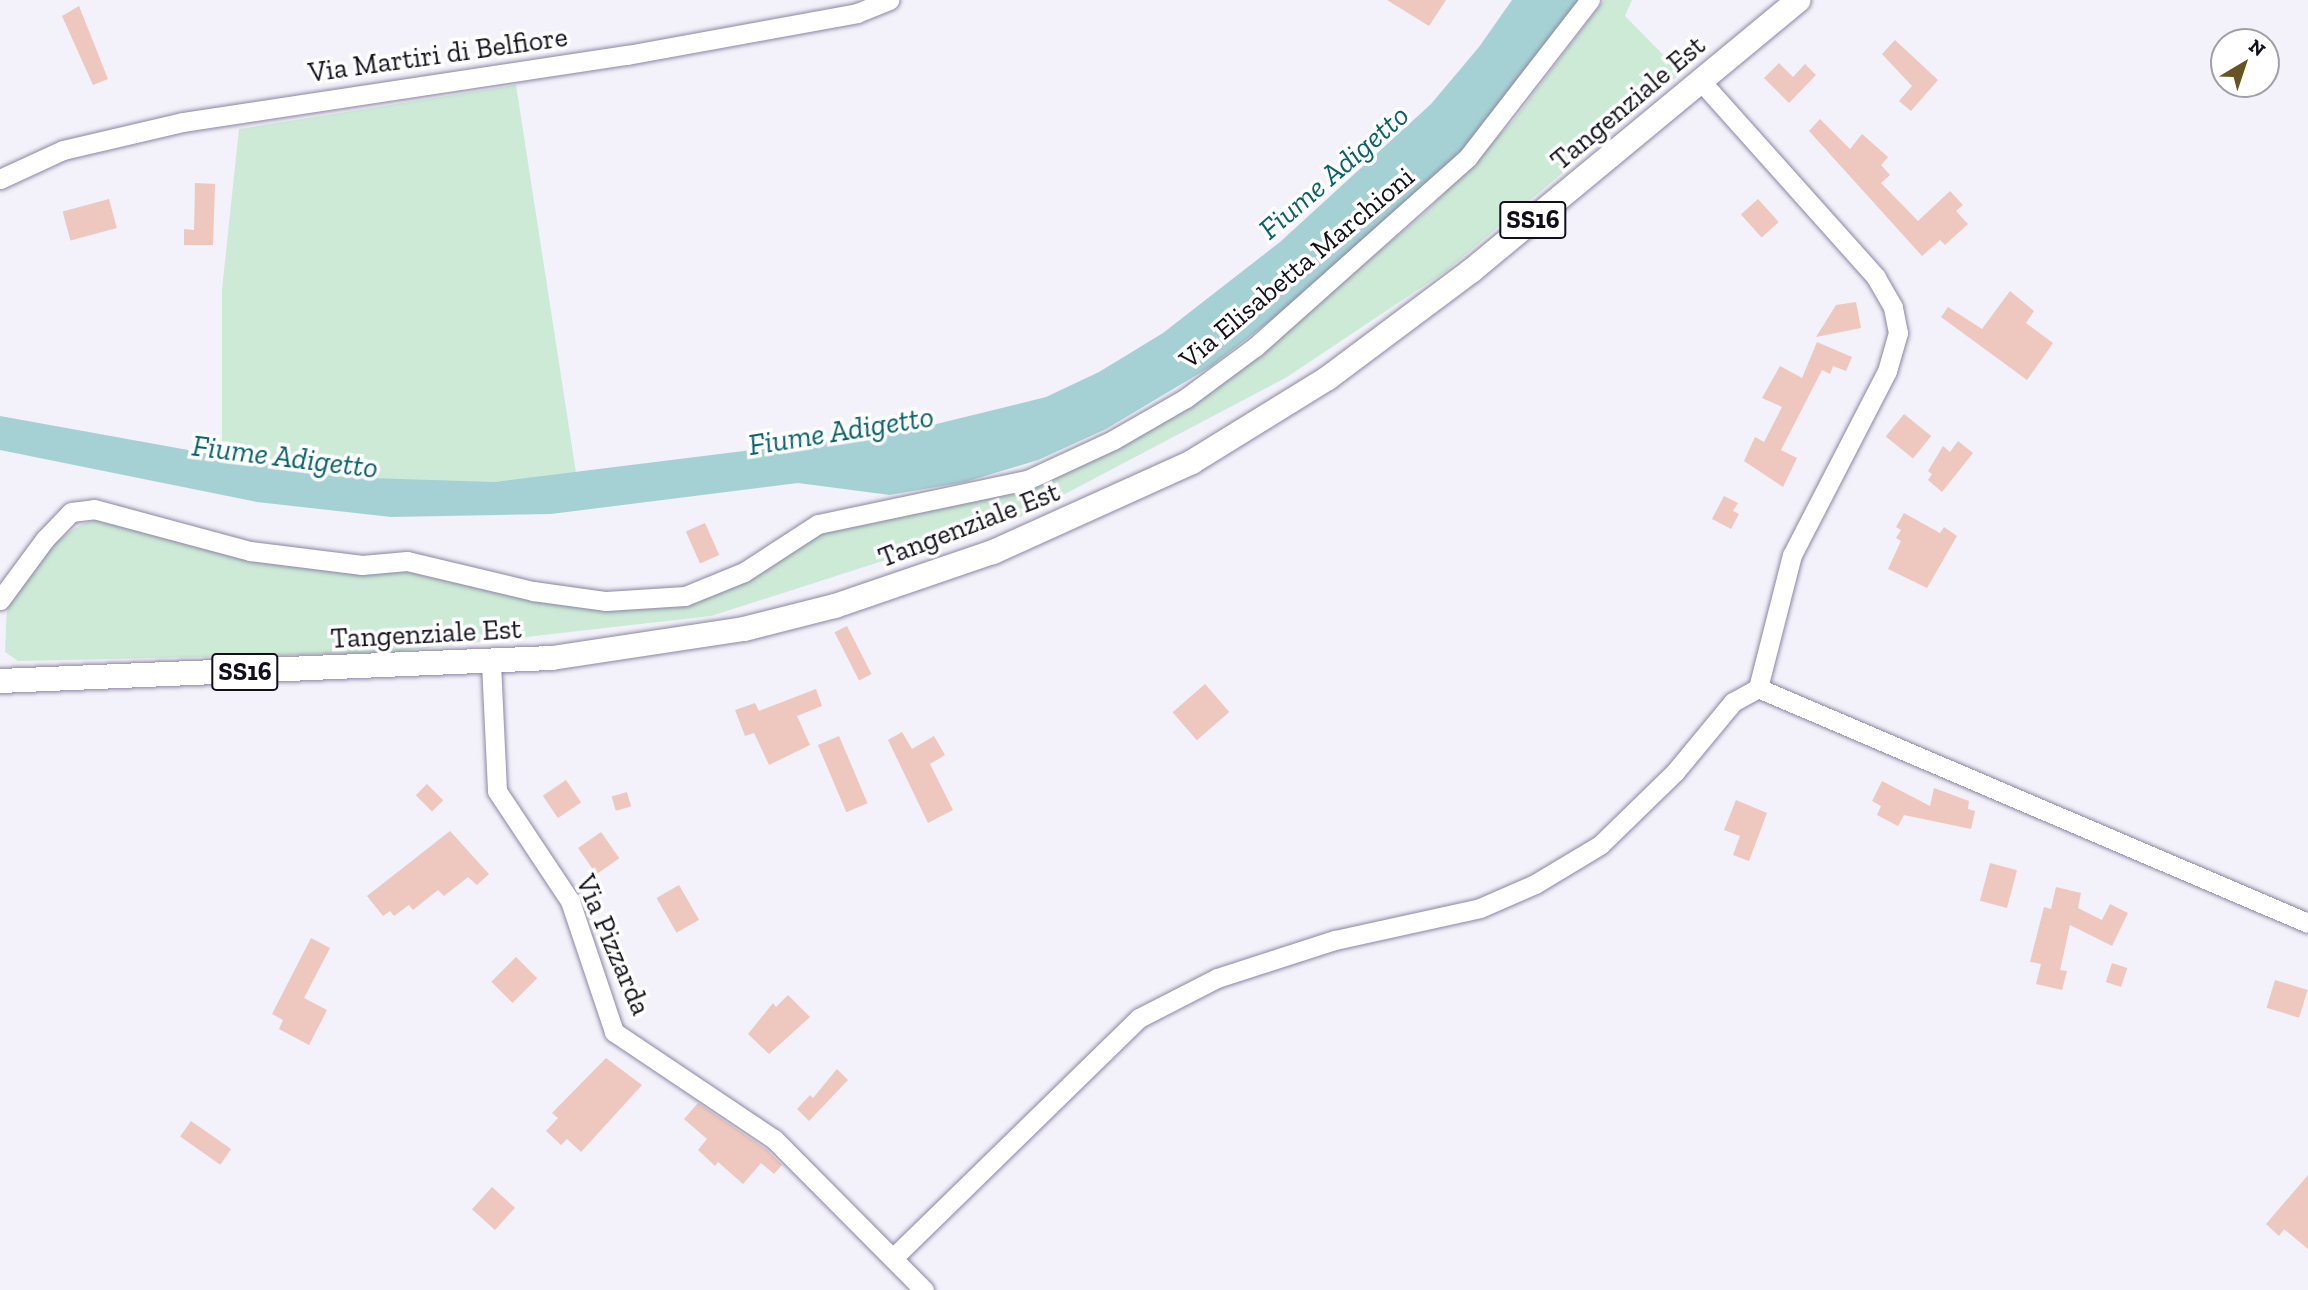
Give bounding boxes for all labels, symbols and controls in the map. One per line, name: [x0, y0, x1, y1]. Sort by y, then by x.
street label: Via Martiri di Belfiore: [306, 20, 570, 90]
north arrow: [2210, 28, 2280, 98]
street label: Tangenziale Est: [1544, 29, 1712, 177]
text: N: [2244, 34, 2270, 61]
water label: Fiume Adigetto: [1251, 97, 1417, 247]
street label: Via Elisabetta Marchioni: [1173, 160, 1421, 376]
road number: SS16: [1498, 197, 1568, 242]
water label: Fiume Adigetto: [745, 399, 937, 463]
water label: Fiume Adigetto: [190, 428, 380, 486]
street label: Tangenziale Est: [874, 475, 1064, 575]
street label: Tangenziale Est: [330, 612, 522, 656]
road number: SS16: [210, 650, 280, 694]
street label: Via Pizzarda: [568, 870, 658, 1020]

